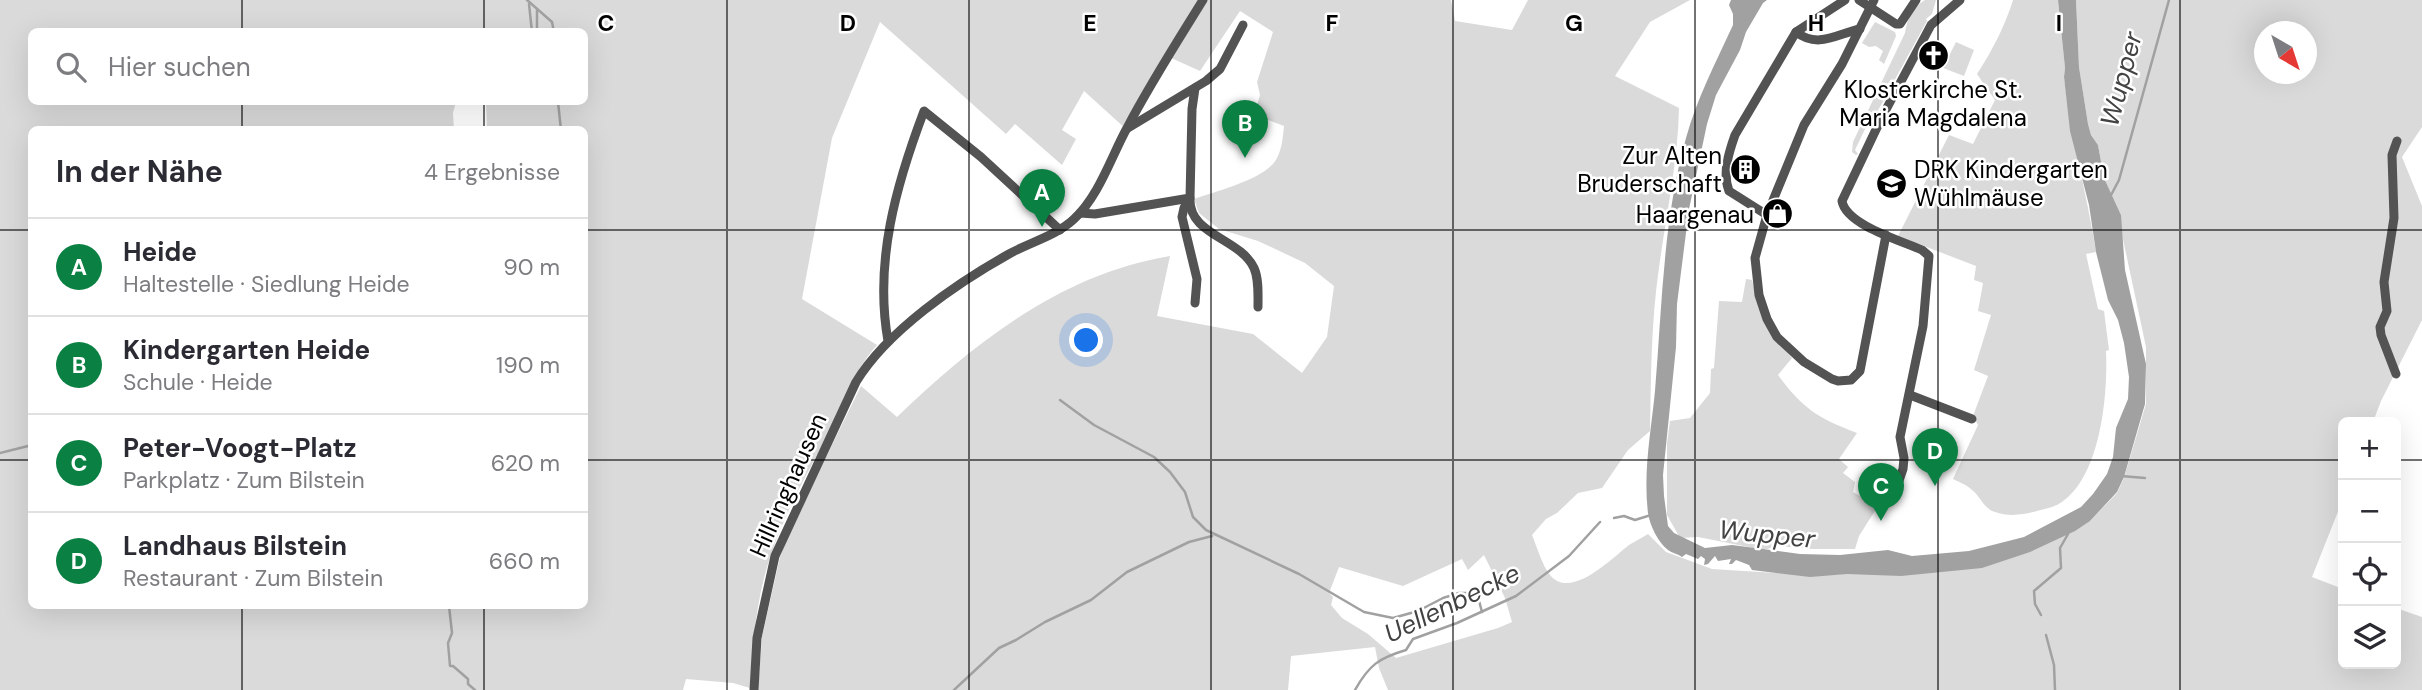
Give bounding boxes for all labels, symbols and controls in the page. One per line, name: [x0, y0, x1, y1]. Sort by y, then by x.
text: C: [598, 8, 614, 38]
text: D: [840, 8, 856, 38]
text: E: [1083, 8, 1097, 38]
text: F: [1326, 8, 1339, 38]
text: G: [1565, 8, 1583, 38]
text: H: [1808, 8, 1824, 38]
text: I: [2056, 8, 2062, 38]
north arrow: [2254, 21, 2317, 84]
water label: Wupper: [2092, 27, 2150, 130]
search box: [28, 28, 588, 105]
church icon: Klosterkirche St. Maria Magdalena: [1916, 38, 1950, 72]
icon: search: [52, 48, 90, 86]
text: Hier suchen: [108, 50, 251, 84]
place label: Klosterkirche St. Maria Magdalena: [1839, 74, 2027, 133]
pin: B: [1222, 100, 1268, 158]
place label: Zur Alten Bruderschaft: [1577, 140, 1722, 199]
text: In der Nähe: [56, 152, 223, 191]
building icon: Zur Alten Bruderschaft: [1728, 152, 1762, 186]
place label: DRK Kindergarten Wühlmäuse: [1914, 154, 2108, 213]
text: 4 Ergebnisse: [424, 157, 560, 187]
school or university icon: DRK Kindergarten Wühlmäuse: [1874, 166, 1908, 200]
pin: A: [1019, 169, 1065, 227]
shop icon: Haargenau: [1760, 197, 1794, 231]
place label: Haargenau: [1636, 199, 1754, 230]
text: Heide: [123, 235, 197, 269]
text: A: [71, 252, 87, 282]
text: 90 m: [503, 252, 560, 282]
text: Haltestelle · Siedlung Heide: [123, 269, 410, 299]
your location: [1069, 323, 1103, 357]
text: Kindergarten Heide: [123, 333, 370, 367]
text: B: [72, 350, 86, 380]
text: 190 m: [496, 350, 560, 380]
text: Schule · Heide: [123, 367, 273, 397]
street label: Hillringhausen: [742, 408, 834, 562]
map controls: [2338, 417, 2401, 669]
button: +: [2338, 417, 2401, 480]
pin: D: [1912, 428, 1958, 486]
text: Peter-Voogt-Platz: [123, 431, 357, 465]
text: C: [71, 448, 87, 478]
text: 620 m: [491, 448, 560, 478]
pin: C: [1858, 463, 1904, 521]
text: Parkplatz · Zum Bilstein: [123, 465, 365, 495]
button: −: [2338, 480, 2401, 543]
water label: Wupper: [1717, 512, 1818, 556]
text: Landhaus Bilstein: [123, 529, 347, 563]
button: locate: [2338, 543, 2401, 606]
text: D: [71, 546, 87, 576]
text: 660 m: [489, 546, 560, 576]
water label: Uellenbecke: [1379, 556, 1525, 650]
text: Restaurant · Zum Bilstein: [123, 563, 383, 593]
button: layers: [2338, 606, 2401, 669]

